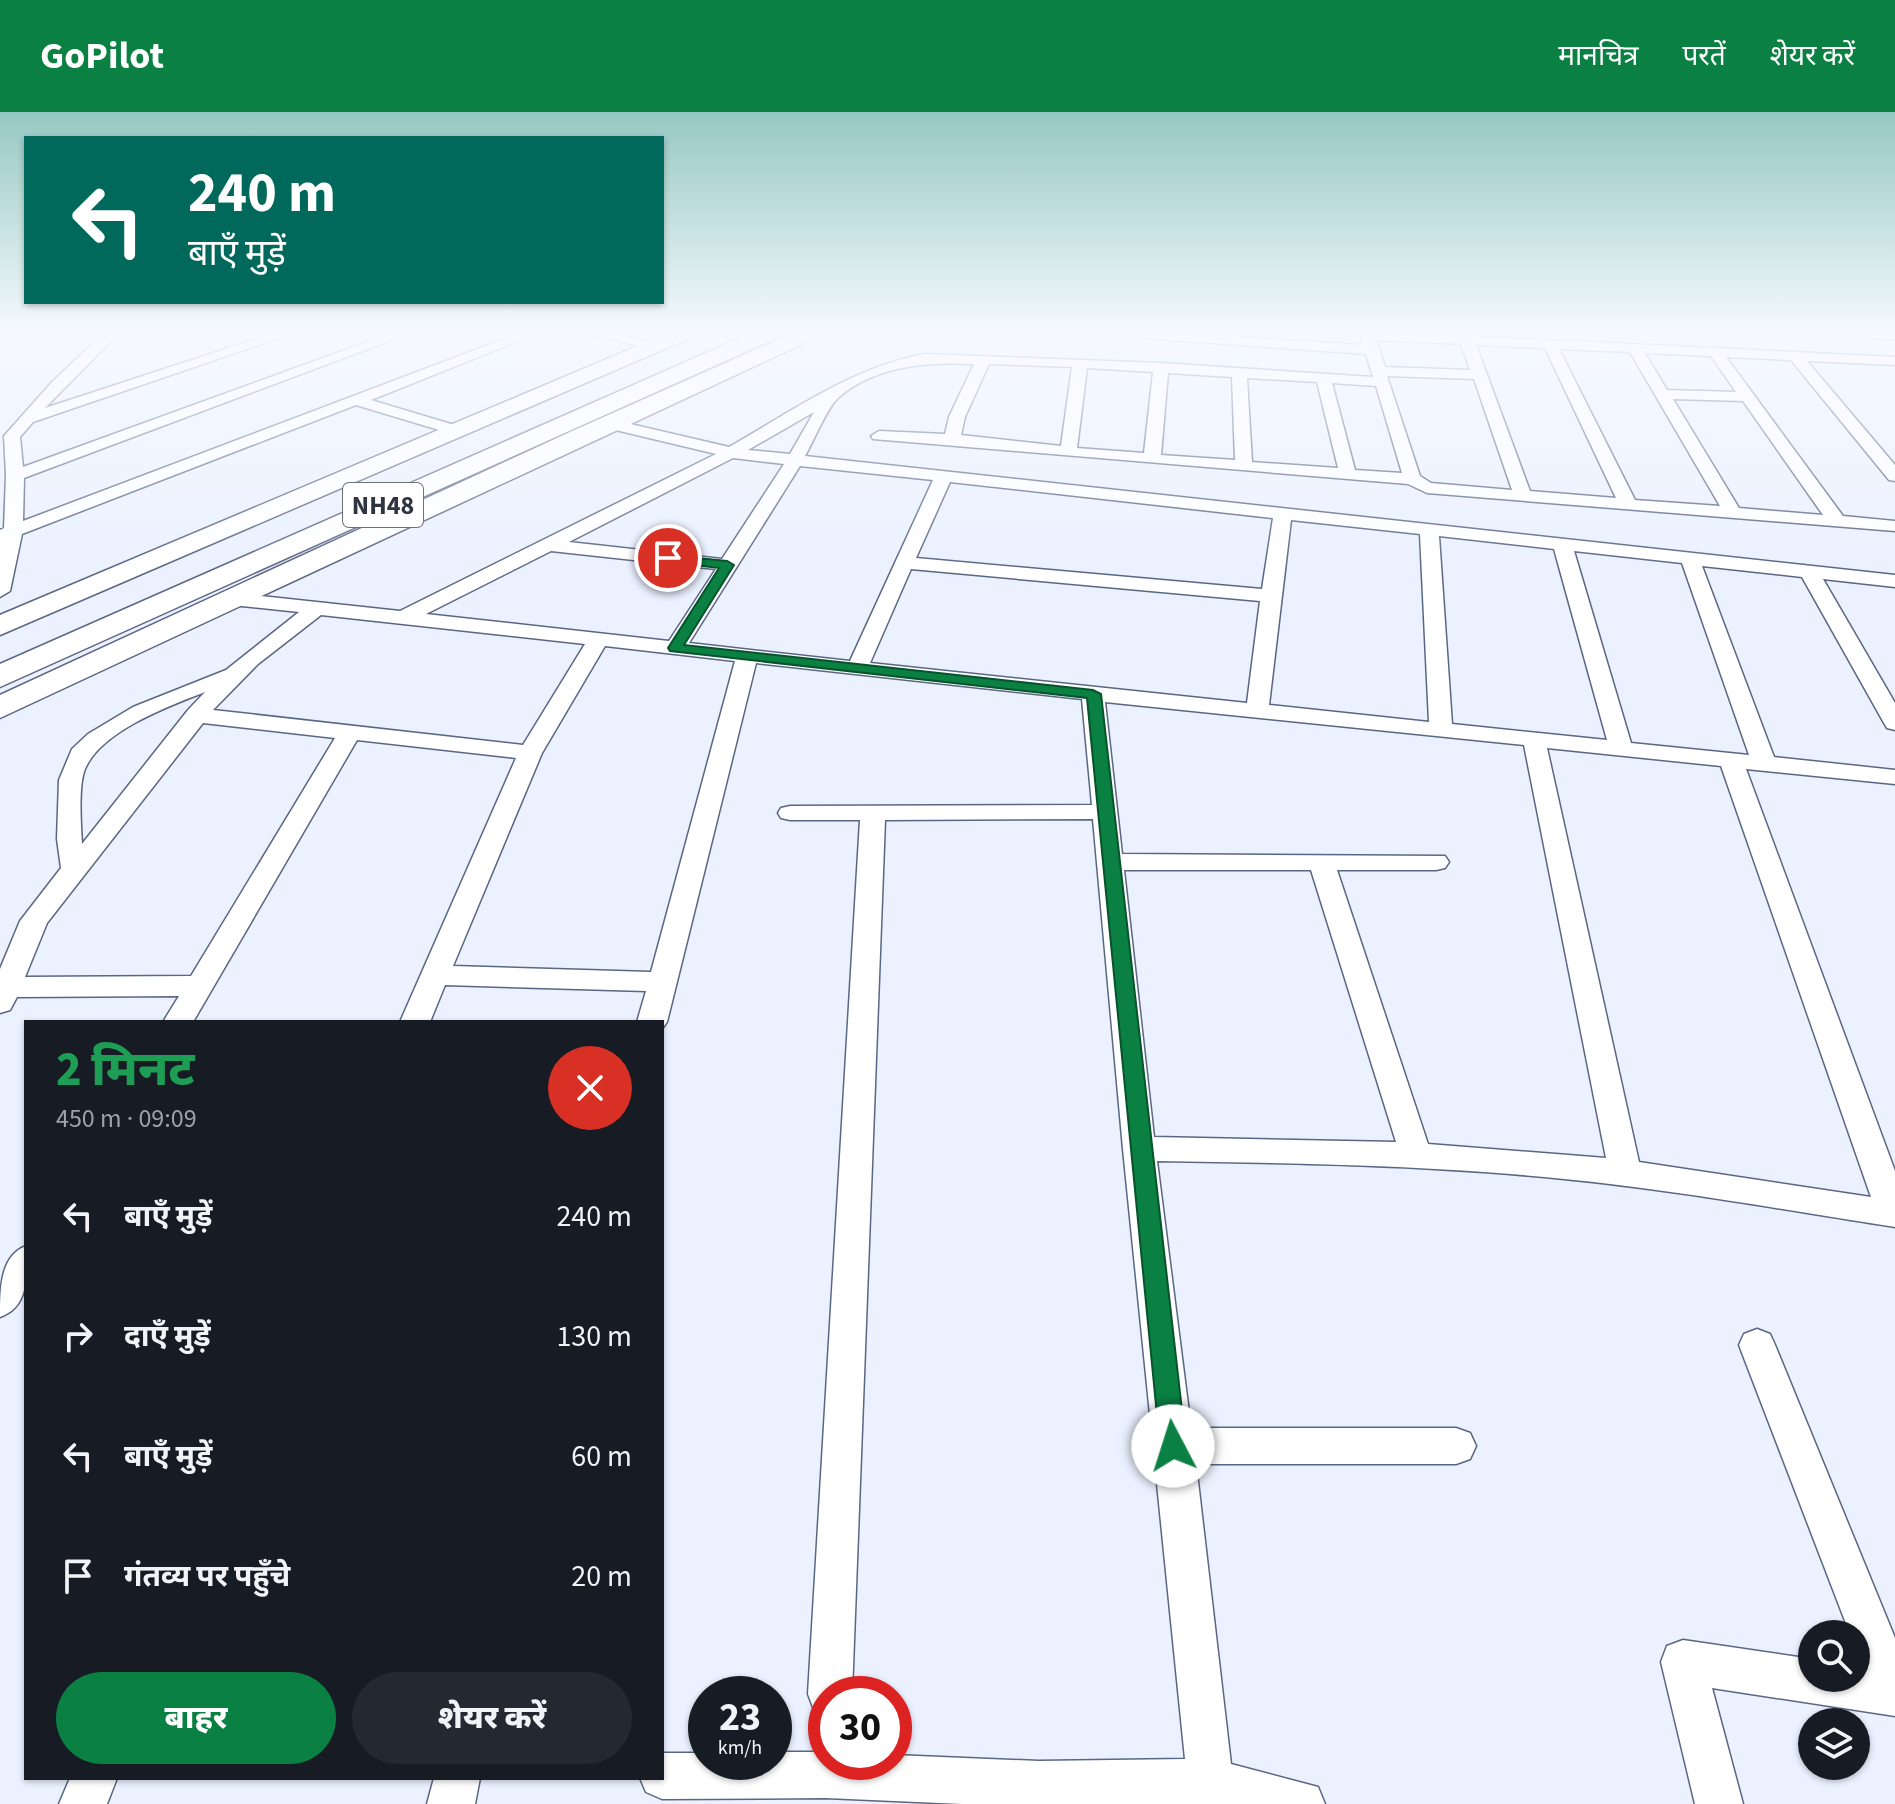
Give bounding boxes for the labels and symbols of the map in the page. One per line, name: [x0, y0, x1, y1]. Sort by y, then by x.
road number: NH48: [343, 483, 423, 527]
pin: [634, 524, 702, 592]
position arrow: [1131, 1404, 1215, 1488]
speed limit sign: 30: [808, 1676, 912, 1780]

